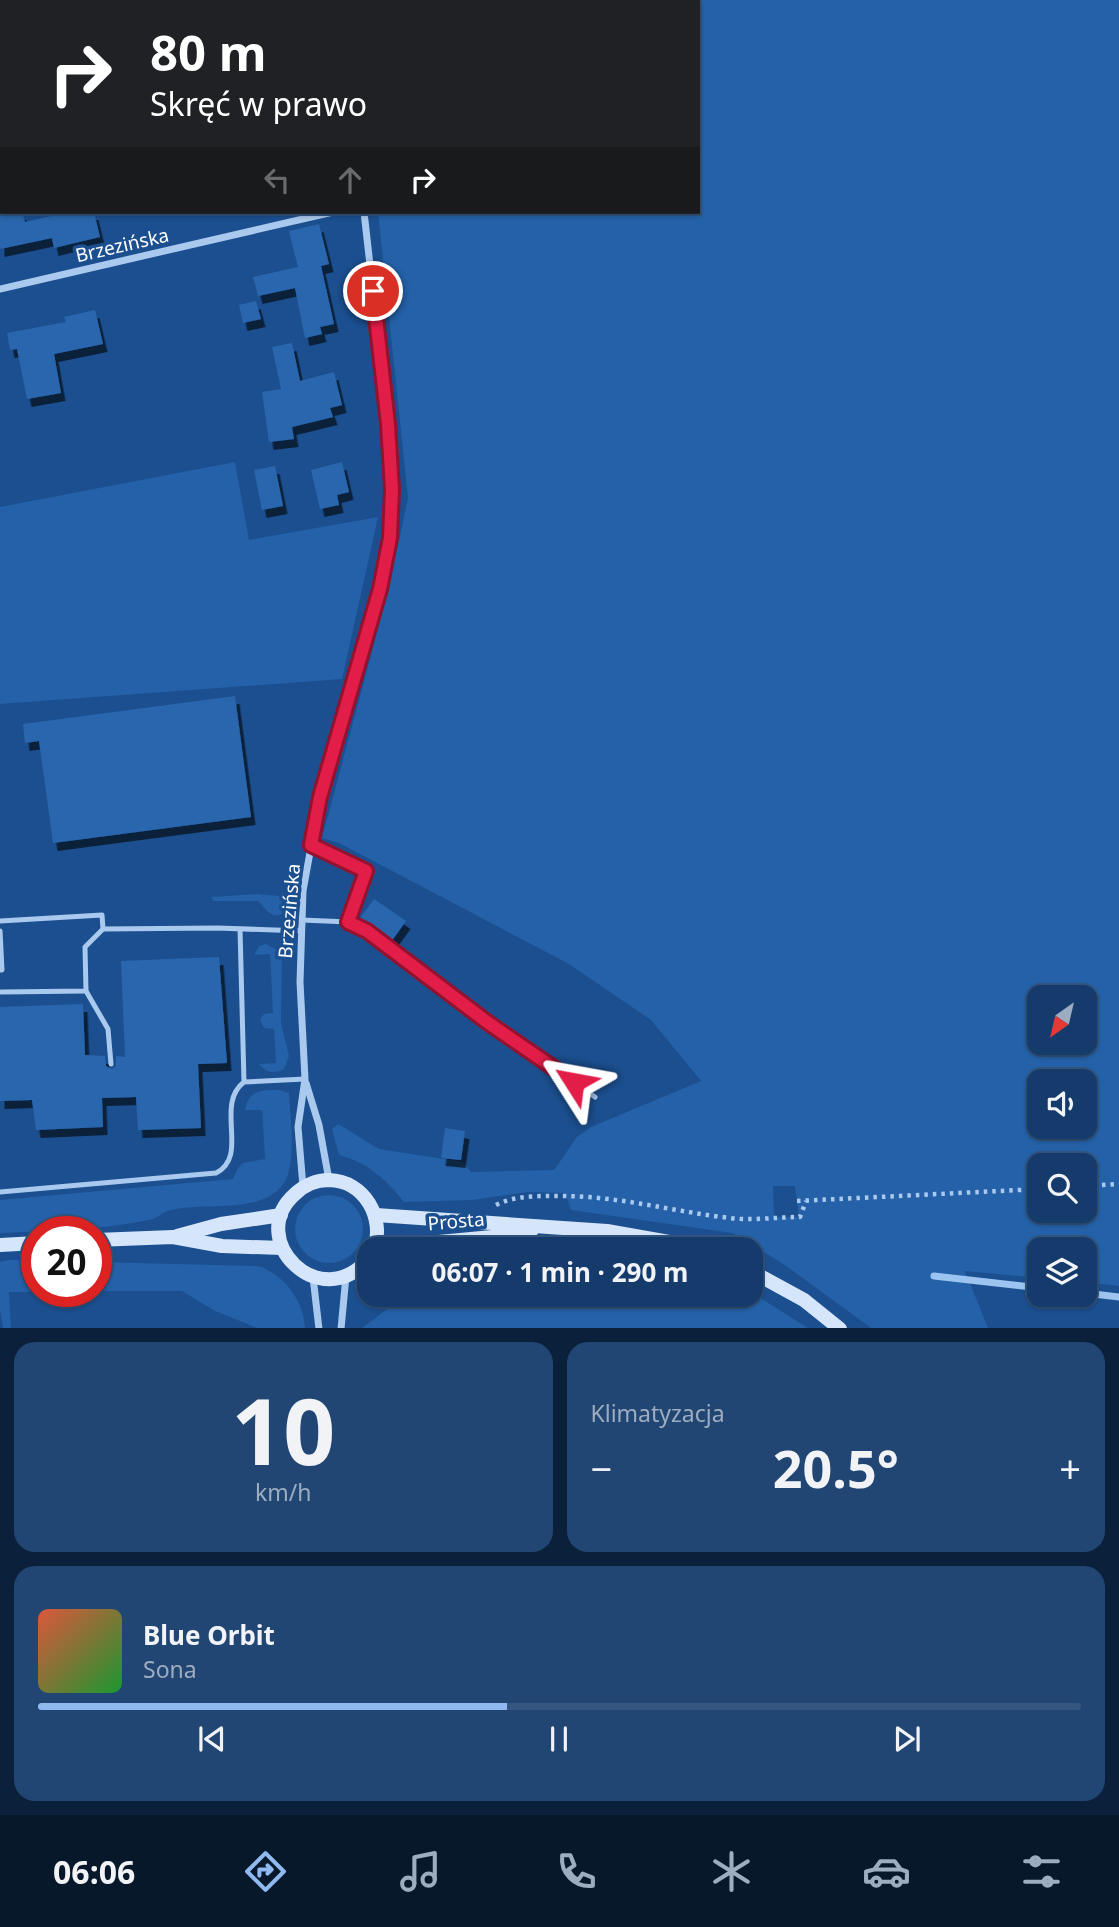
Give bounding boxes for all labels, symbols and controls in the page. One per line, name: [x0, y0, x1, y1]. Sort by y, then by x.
text: 80 m: [150, 19, 267, 85]
icon: right: [35, 28, 126, 119]
text: Skręć w prawo: [150, 82, 367, 125]
icon: left: [258, 161, 296, 199]
icon: ahead: [331, 161, 369, 199]
icon: right: [404, 161, 442, 199]
street label: Brzezińska: [73, 222, 171, 268]
pin: [343, 261, 403, 321]
icon: arrive: [354, 272, 392, 310]
street label: Brzezińska: [272, 862, 306, 960]
north arrow: [1027, 985, 1097, 1055]
map controls: [1027, 985, 1097, 1307]
position arrow: [537, 1045, 611, 1119]
button: sound: [1027, 1069, 1097, 1139]
button: search: [1027, 1153, 1097, 1223]
street label: Prosta: [426, 1206, 486, 1236]
speed limit sign: 20: [21, 1216, 112, 1307]
button: layers: [1027, 1237, 1097, 1307]
text: 06:07 · 1 min · 290 m: [432, 1254, 688, 1290]
text: 10: [231, 1368, 335, 1492]
text: Klimatyzacja: [591, 1397, 725, 1429]
text: 20.5°: [773, 1432, 899, 1503]
text: −: [591, 1442, 612, 1494]
text: +: [1059, 1442, 1081, 1494]
text: km/h: [255, 1476, 312, 1508]
text: Blue Orbit: [143, 1617, 275, 1653]
text: Sona: [143, 1653, 197, 1685]
icon: previous: [193, 1720, 231, 1758]
icon: pause: [540, 1720, 578, 1758]
icon: next: [888, 1720, 926, 1758]
icon: directions: [241, 1847, 290, 1896]
icon: music: [396, 1847, 445, 1896]
icon: phone: [552, 1847, 601, 1896]
icon: climate: [707, 1847, 756, 1896]
icon: car: [862, 1847, 911, 1896]
icon: filters: [1017, 1847, 1066, 1896]
text: 06:06: [53, 1850, 135, 1893]

